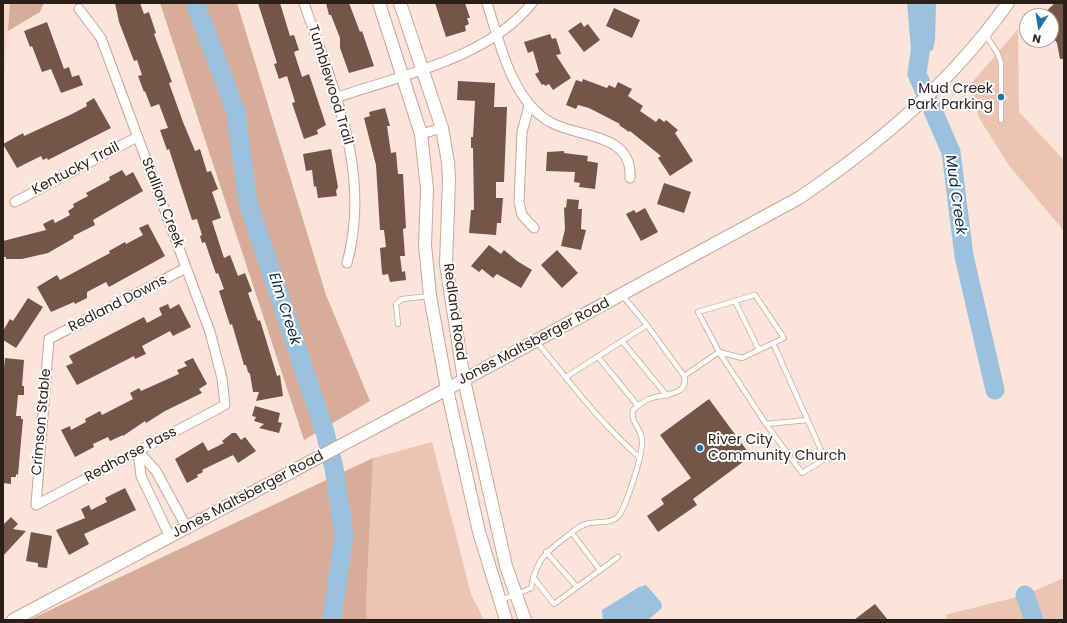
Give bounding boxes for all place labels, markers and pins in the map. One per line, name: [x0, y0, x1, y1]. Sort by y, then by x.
place label: Mud Creek Park Parking: [907, 81, 993, 114]
marker: Mud Creek Park Parking: [996, 92, 1006, 102]
place label: River City Community Church: [708, 432, 846, 464]
marker: River City Community Church: [695, 443, 705, 453]

